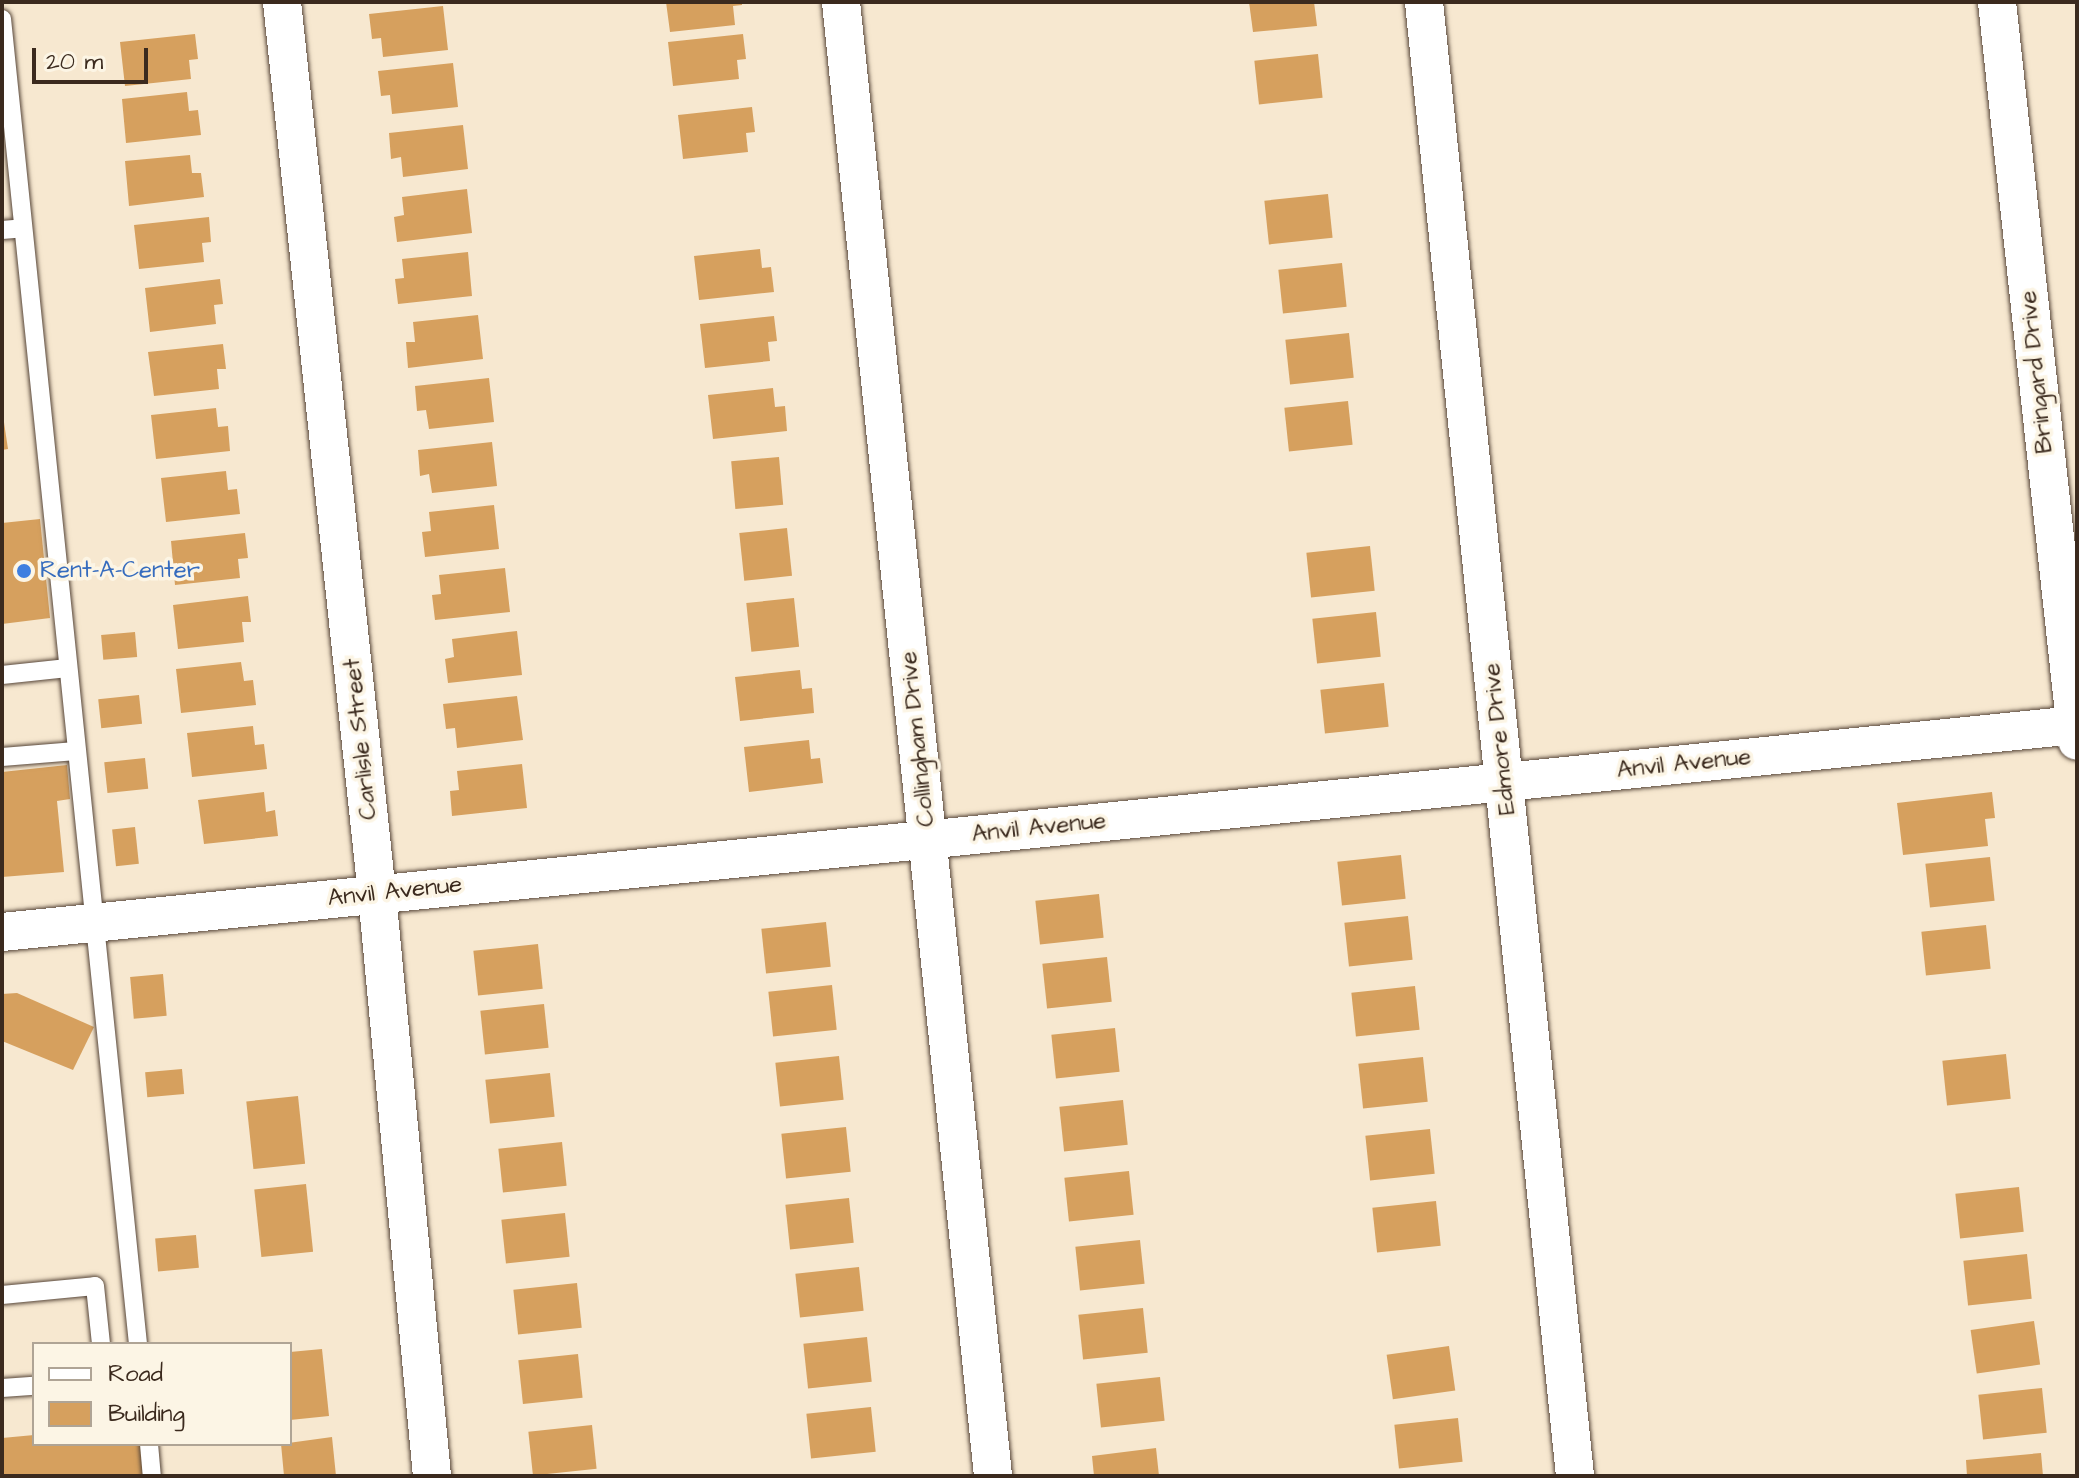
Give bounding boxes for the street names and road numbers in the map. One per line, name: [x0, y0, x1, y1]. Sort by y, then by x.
street label: Bringard Drive: [2014, 289, 2060, 455]
street label: Collingham Drive: [894, 650, 942, 828]
street label: Carlisle Street: [338, 657, 384, 821]
street label: Edmore Drive: [1478, 662, 1522, 816]
street label: Anvil Avenue: [1615, 743, 1753, 785]
street label: Anvil Avenue: [970, 807, 1108, 849]
street label: Anvil Avenue: [326, 871, 464, 913]

